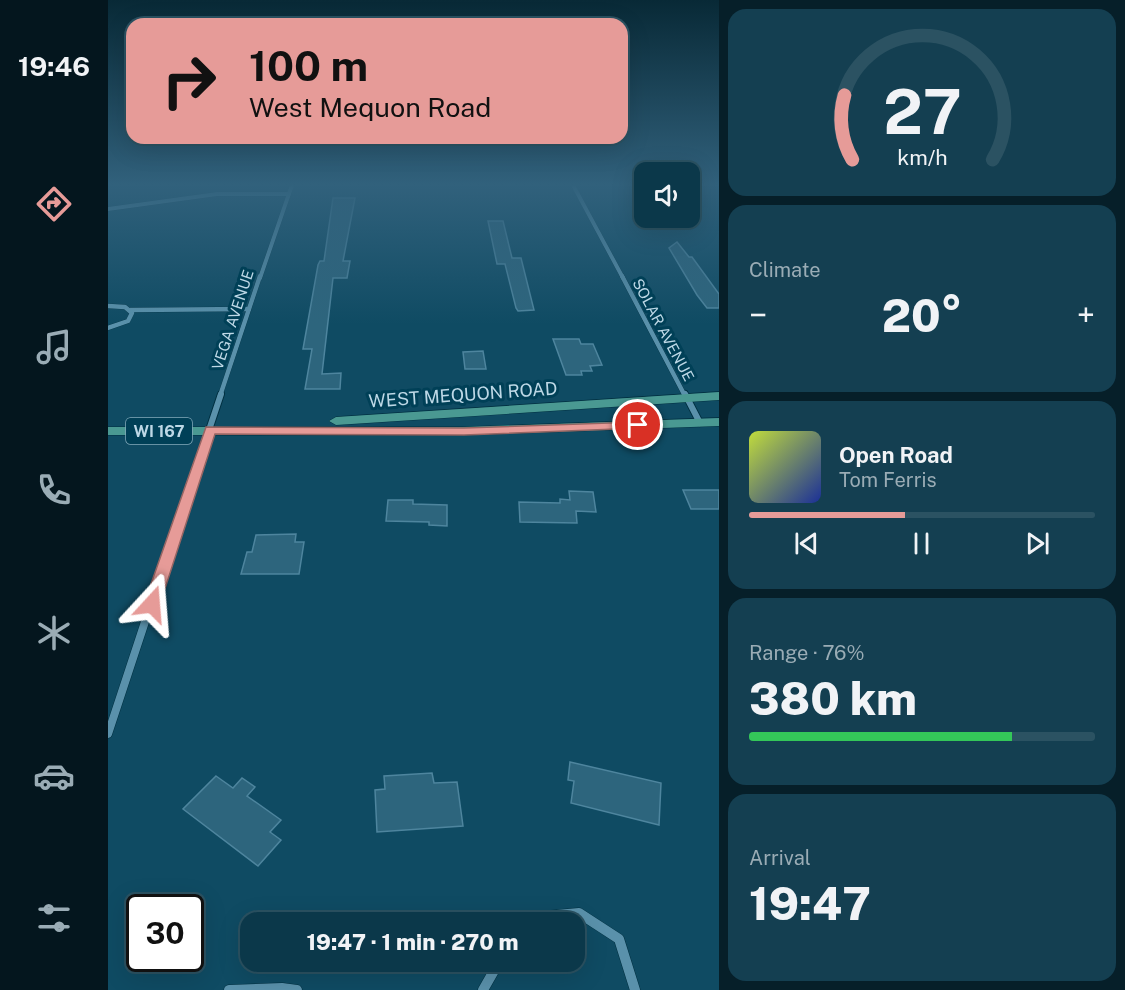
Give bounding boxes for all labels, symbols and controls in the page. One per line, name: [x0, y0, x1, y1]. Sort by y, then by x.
text: 100 m: [249, 41, 368, 90]
icon: right: [150, 42, 228, 120]
text: 19:46: [18, 50, 90, 82]
text: 27: [883, 75, 961, 148]
text: West Mequon Road: [249, 91, 491, 123]
text: km/h: [897, 145, 947, 170]
map controls: [634, 162, 700, 228]
button: sound: [634, 162, 700, 228]
icon: directions: [33, 183, 75, 225]
text: Climate: [749, 258, 821, 282]
street label: VEGA AVENUE: [208, 268, 257, 372]
street label: SOLAR AVENUE: [629, 276, 698, 384]
text: 20°: [882, 289, 962, 342]
text: −: [749, 296, 767, 334]
text: +: [1077, 296, 1095, 334]
icon: music: [33, 326, 75, 368]
street label: WEST MEQUON ROAD: [368, 377, 558, 412]
pin: [612, 399, 663, 450]
icon: arrive: [621, 408, 654, 441]
road number: WI 167: [126, 418, 192, 444]
text: Open Road: [839, 442, 953, 468]
text: Tom Ferris: [839, 468, 937, 492]
icon: phone: [33, 469, 75, 511]
icon: previous: [790, 527, 823, 560]
icon: pause: [905, 527, 938, 560]
icon: next: [1021, 527, 1054, 560]
position arrow: [120, 572, 184, 636]
icon: climate: [33, 612, 75, 654]
text: Range · 76%: [749, 641, 865, 665]
text: 380 km: [749, 672, 917, 725]
icon: car: [33, 755, 75, 797]
text: Arrival: [749, 846, 811, 870]
text: 19:47: [749, 877, 871, 930]
speed limit sign: 30: [126, 894, 204, 972]
icon: filters: [33, 897, 75, 939]
text: 19:47 · 1 min · 270 m: [306, 929, 519, 955]

